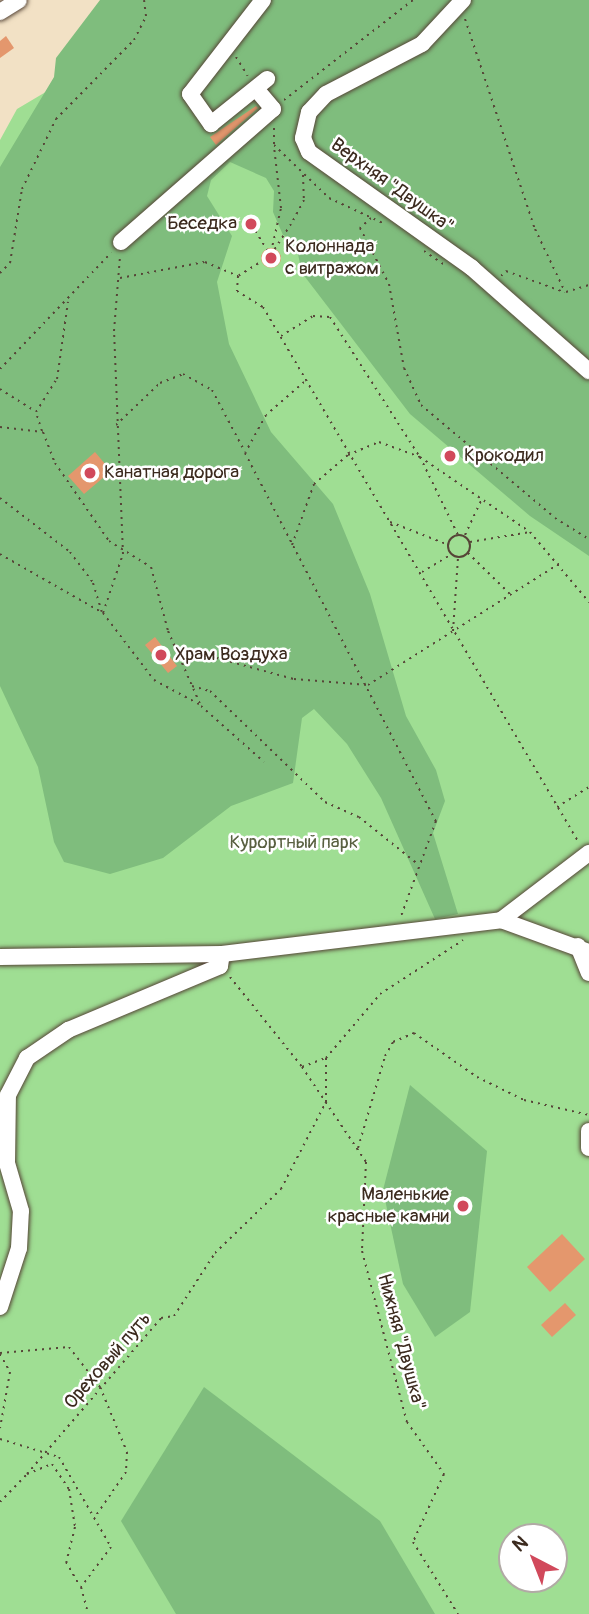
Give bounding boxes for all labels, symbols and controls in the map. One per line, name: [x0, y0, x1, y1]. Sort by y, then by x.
street label: Верхняя "Двушка": [326, 134, 458, 238]
place label: Беседка: [167, 213, 237, 235]
marker: Беседка: [243, 216, 259, 232]
place label: Колоннада с витражом: [285, 236, 379, 280]
marker: Колоннада с витражом: [263, 250, 279, 266]
place label: Крокодил: [464, 445, 544, 467]
marker: Крокодил: [442, 448, 458, 464]
place label: Канатная дорога: [104, 462, 239, 484]
marker: Канатная дорога: [82, 465, 98, 481]
place label: Храм Воздуха: [175, 644, 288, 666]
marker: Храм Воздуха: [153, 647, 169, 663]
park label: Курортный парк: [230, 832, 358, 854]
place label: Маленькие красные камни: [327, 1184, 449, 1228]
marker: Маленькие красные камни: [455, 1198, 471, 1214]
street label: Нижняя "Двушка": [372, 1271, 430, 1413]
street label: Ореховый путь: [60, 1308, 156, 1414]
north arrow: [498, 1523, 568, 1593]
text: N: [507, 1531, 533, 1557]

